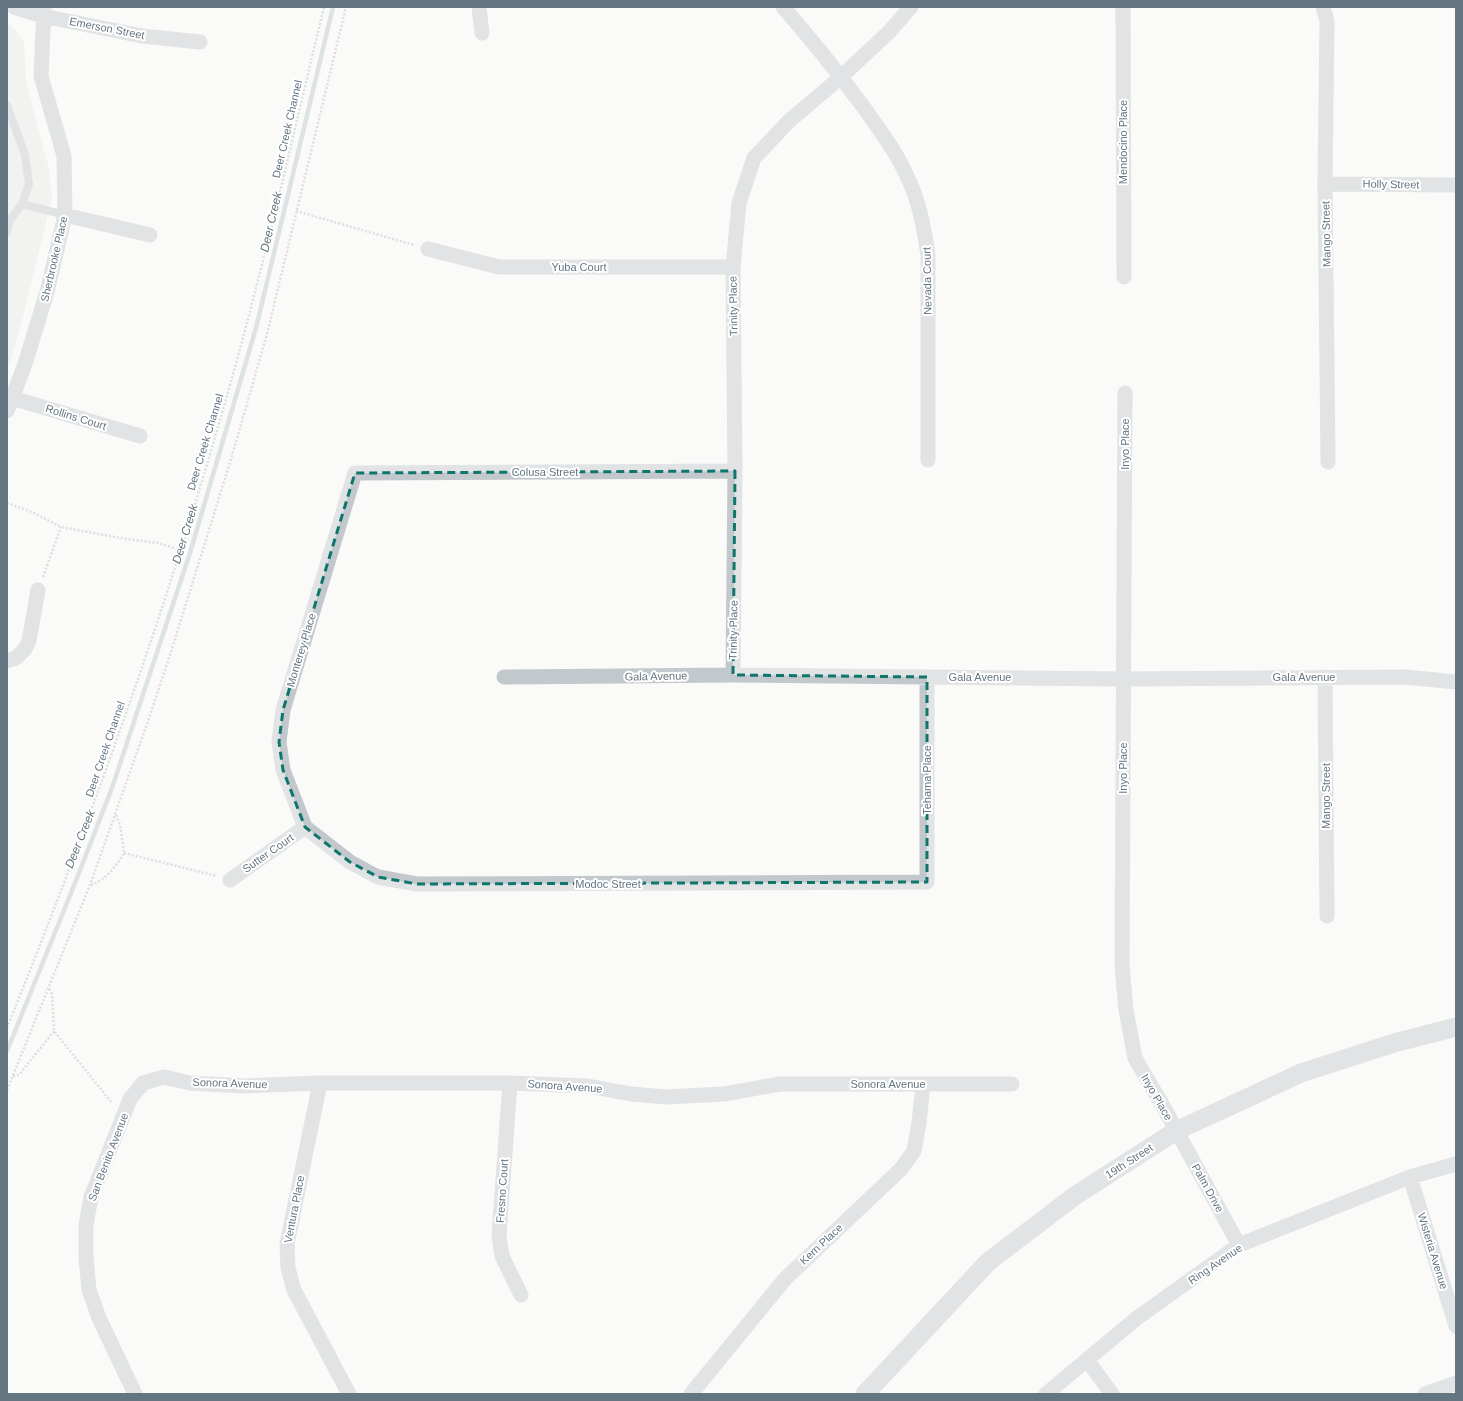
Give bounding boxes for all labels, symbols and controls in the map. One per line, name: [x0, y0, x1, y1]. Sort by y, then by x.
street label: Emerson Street: [68, 15, 146, 41]
street label: Deer Creek Channel: [270, 79, 304, 179]
street label: Mendocino Place: [1117, 100, 1129, 184]
street label: Holly Street: [1362, 178, 1420, 190]
water label: Deer Creek: [257, 190, 285, 253]
street label: Mango Street: [1319, 201, 1333, 267]
street label: Sherbrooke Place: [38, 215, 70, 303]
street label: Nevada Court: [920, 247, 934, 315]
street label: Yuba Court: [551, 261, 607, 273]
street label: Trinity Place: [726, 276, 740, 336]
street label: Deer Creek Channel: [185, 392, 225, 492]
street label: Rollins Court: [44, 402, 108, 432]
street label: Inyo Place: [1119, 418, 1131, 470]
street label: Colusa Street: [512, 466, 578, 478]
water label: Deer Creek: [169, 502, 201, 565]
street label: Trinity Place: [726, 600, 740, 660]
street label: Monterey Place: [284, 612, 318, 688]
street label: Gala Avenue: [625, 669, 687, 683]
street label: Gala Avenue: [949, 671, 1011, 683]
street label: Gala Avenue: [1273, 671, 1335, 683]
street label: Deer Creek Channel: [83, 700, 127, 798]
street label: Inyo Place: [1117, 742, 1129, 794]
street label: Tehama Place: [921, 745, 933, 815]
street label: Mango Street: [1320, 763, 1332, 829]
water label: Deer Creek: [62, 807, 98, 870]
street label: Sutter Court: [240, 831, 296, 875]
street label: Modoc Street: [575, 878, 641, 890]
street label: Inyo Place: [1139, 1072, 1175, 1122]
street label: Sonora Avenue: [192, 1076, 268, 1090]
street label: Sonora Avenue: [527, 1077, 603, 1095]
street label: Sonora Avenue: [850, 1078, 926, 1090]
street label: San Benito Avenue: [86, 1111, 130, 1203]
street label: 19th Street: [1103, 1141, 1155, 1181]
street label: Fresno Court: [494, 1159, 510, 1223]
street label: Palm Drive: [1190, 1162, 1226, 1214]
street label: Ventura Place: [282, 1174, 306, 1244]
street label: Wisteria Avenue: [1416, 1211, 1450, 1291]
street label: Kern Place: [797, 1221, 845, 1267]
street label: Ring Avenue: [1186, 1242, 1244, 1286]

